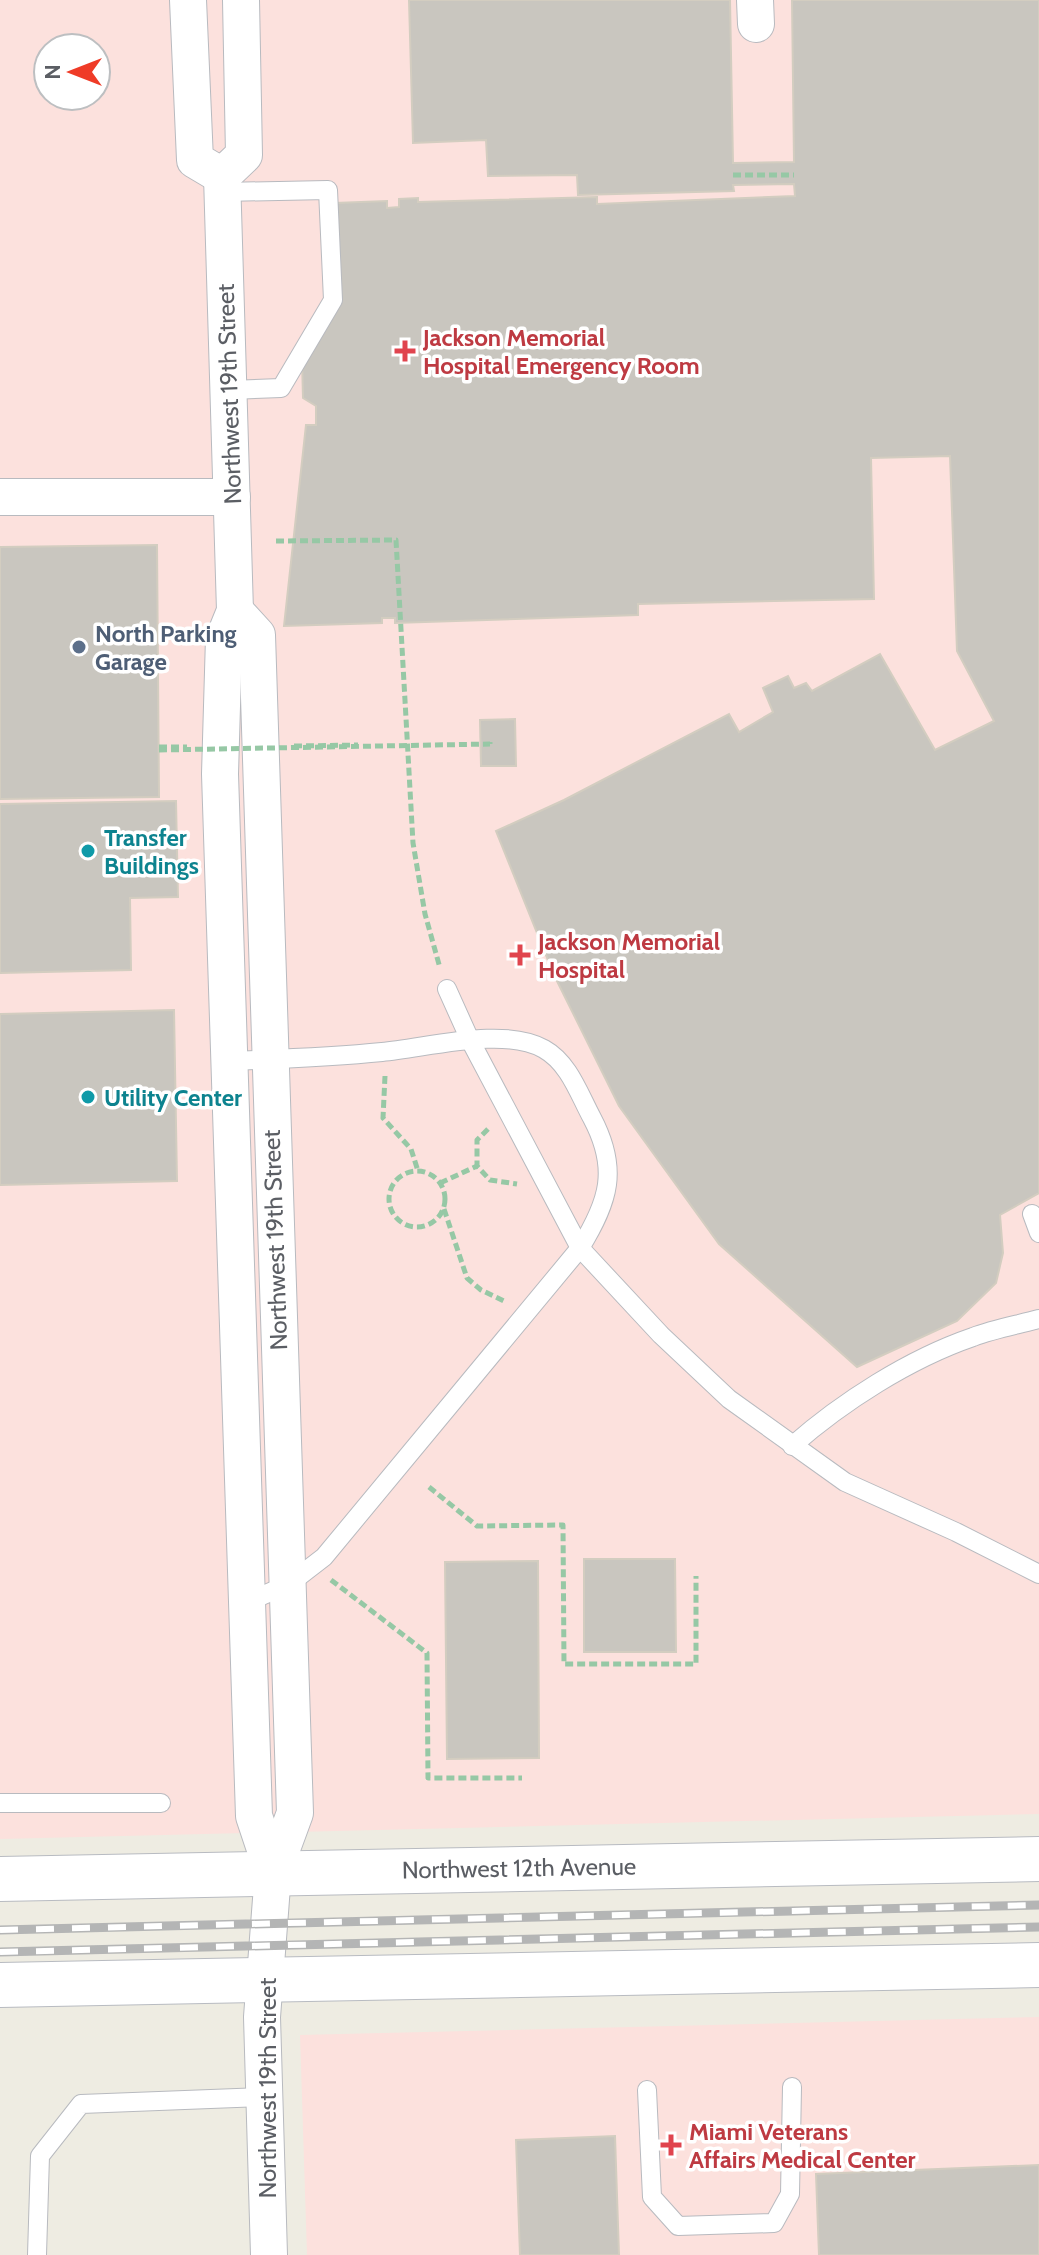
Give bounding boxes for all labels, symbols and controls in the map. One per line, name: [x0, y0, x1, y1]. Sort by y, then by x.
north arrow: [32, 32, 112, 112]
text: N: [39, 64, 66, 80]
street label: Northwest 19th Street: [211, 283, 247, 505]
place label: Jackson Memorial Hospital Emergency Room: [422, 323, 700, 380]
marker: Jackson Memorial Hospital Emergency Room: [394, 340, 416, 362]
place label: North Parking Garage: [95, 619, 237, 676]
marker: North Parking Garage: [70, 638, 88, 656]
place label: Transfer Buildings: [104, 823, 199, 880]
marker: Transfer Buildings: [79, 842, 97, 860]
place label: Jackson Memorial Hospital: [537, 927, 720, 984]
marker: Jackson Memorial Hospital: [509, 944, 531, 966]
place label: Utility Center: [104, 1083, 242, 1112]
marker: Utility Center: [79, 1088, 97, 1106]
street label: Northwest 19th Street: [257, 1129, 293, 1351]
street label: Northwest 12th Avenue: [402, 1851, 636, 1885]
street label: Northwest 19th Street: [253, 1978, 282, 2198]
place label: Miami Veterans Affairs Medical Center: [689, 2117, 916, 2174]
marker: Miami Veterans Affairs Medical Center: [660, 2134, 682, 2156]

